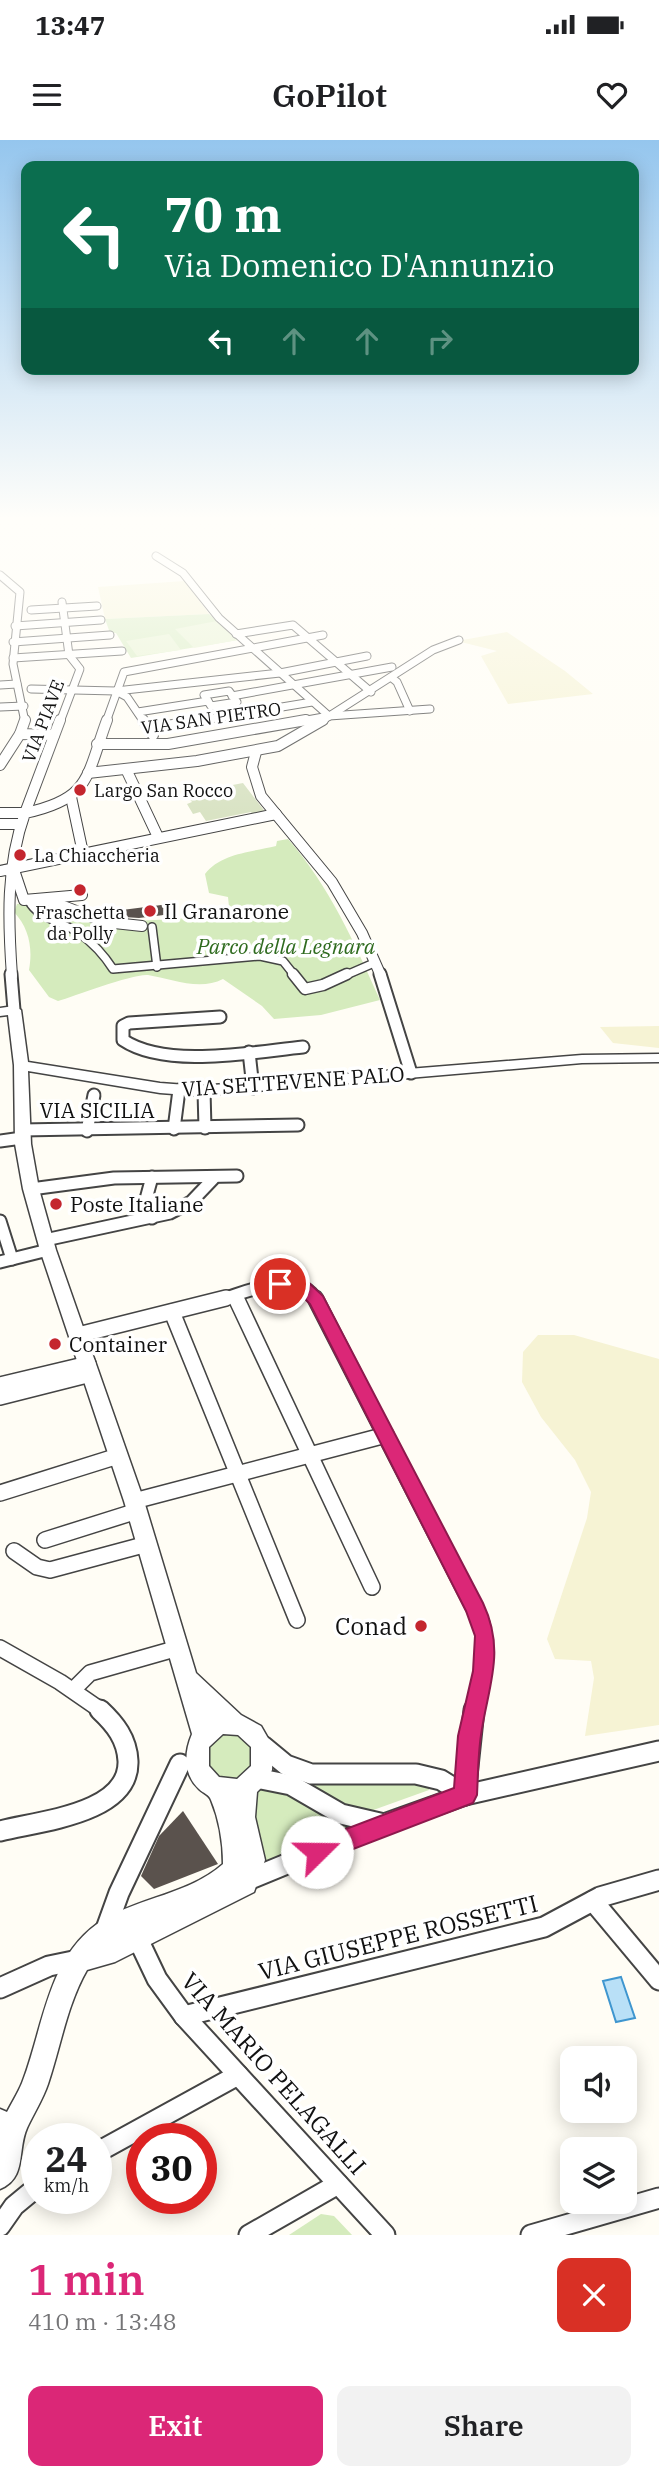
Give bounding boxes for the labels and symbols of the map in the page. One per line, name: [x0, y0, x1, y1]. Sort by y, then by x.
street label: VIA PIAVE: [17, 676, 69, 766]
street label: VIA SAN PIETRO: [139, 697, 283, 739]
place label: Largo San Rocco: [94, 779, 233, 802]
marker: Largo San Rocco: [72, 782, 88, 798]
place label: La Chiaccheria: [34, 844, 160, 867]
marker: La Chiaccheria: [12, 847, 28, 863]
marker: Fraschetta da Polly: [72, 882, 88, 898]
place label: Il Granarone: [164, 897, 289, 925]
place label: Fraschetta da Polly: [35, 901, 125, 945]
marker: Il Granarone: [142, 903, 158, 919]
park label: Parco della Legnara: [196, 932, 376, 960]
street label: VIA SETTEVENE PALO: [181, 1059, 405, 1103]
street label: VIA SICILIA: [39, 1096, 155, 1124]
place label: Poste Italiane: [70, 1190, 203, 1218]
marker: Poste Italiane: [48, 1196, 64, 1212]
pin: [250, 1254, 310, 1314]
place label: Container: [69, 1330, 168, 1358]
marker: Container: [47, 1336, 63, 1352]
place label: Conad: [335, 1610, 407, 1642]
marker: Conad: [413, 1618, 429, 1634]
position arrow: [280, 1815, 354, 1889]
street label: VIA GIUSEPPE ROSSETTI: [255, 1887, 541, 1987]
street label: VIA MARIO PELAGALLI: [174, 1965, 374, 2181]
speed limit sign: 30: [126, 2123, 217, 2214]

